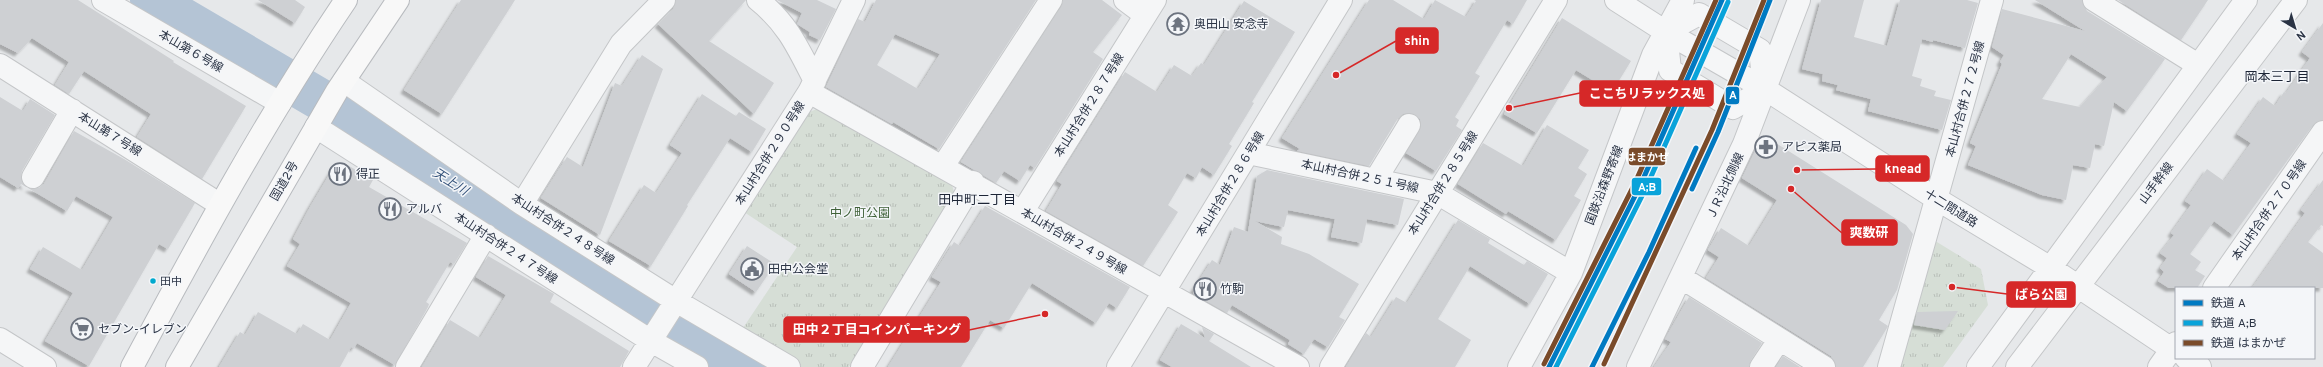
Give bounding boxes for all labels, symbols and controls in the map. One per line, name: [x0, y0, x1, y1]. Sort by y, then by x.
north arrow: [2275, 8, 2315, 48]
temple icon: 奥田山 安念寺: [1165, 11, 1191, 37]
place label: 奥田山 安念寺: [1194, 17, 1269, 33]
street label: 本山第６号線: [155, 27, 226, 77]
text: N: [2293, 27, 2308, 43]
callout: shin: [1396, 28, 1438, 53]
text: shin: [1404, 34, 1430, 50]
street label: 本山村合併２７２号線: [1943, 39, 1989, 159]
street label: 本山村合併２８７号線: [1051, 50, 1128, 161]
district label: 岡本三丁目: [2244, 70, 2310, 86]
callout: ここちリラックス処: [1580, 81, 1713, 106]
text: ここちリラックス処: [1589, 86, 1705, 103]
line badge: A: [1725, 86, 1740, 105]
text: A: [1729, 89, 1737, 103]
street label: 本山村合併２９０号線: [732, 98, 809, 209]
street label: 本山第７号線: [75, 109, 144, 161]
street label: 本山村合併２８５号線: [1405, 128, 1482, 239]
street label: 本山村合併２８６号線: [1193, 129, 1269, 240]
pharmacy icon: アピス薬局: [1753, 134, 1779, 160]
place label: アピス薬局: [1782, 140, 1842, 156]
street label: 国鉄沿森野寄線: [1582, 143, 1627, 227]
line badge: はまかぜ: [1628, 147, 1666, 166]
street label: ＪＲ沿北側線: [1703, 150, 1748, 222]
text: はまかぜ: [1625, 151, 1669, 165]
callout: knead: [1876, 156, 1929, 181]
street label: 本山村合併２５１号線: [1299, 157, 1420, 197]
street label: 本山村合併２７０号線: [2229, 157, 2311, 264]
street label: 国道2号: [267, 159, 303, 204]
street label: 山手幹線: [2136, 160, 2178, 208]
restaurant icon: 得正: [327, 161, 353, 187]
text: knead: [1884, 162, 1922, 178]
water label: 天上川: [429, 166, 472, 201]
place label: 得正: [356, 167, 380, 183]
line badge: A;B: [1631, 177, 1662, 196]
text: A;B: [1638, 181, 1656, 195]
street label: 十二間道路: [1921, 186, 1980, 232]
street label: 本山村合併２４８号線: [508, 190, 617, 269]
district label: 田中町二丁目: [938, 193, 1016, 209]
restaurant icon: アルバ: [377, 196, 403, 222]
place label: アルバ: [406, 202, 442, 218]
street label: 本山村合併２４９号線: [1018, 205, 1129, 279]
park label: 中ノ町公園: [830, 206, 890, 222]
street label: 本山村合併２４７号線: [451, 209, 560, 288]
callout: 爽数研: [1842, 220, 1897, 245]
text: 爽数研: [1849, 225, 1889, 242]
public building icon: 田中公会堂: [739, 256, 765, 282]
place label: 田中公会堂: [768, 262, 828, 278]
place label: 田中: [160, 275, 182, 289]
marker: 田中: [148, 276, 158, 286]
restaurant icon: 竹駒: [1192, 276, 1218, 302]
place label: 竹駒: [1220, 282, 1244, 298]
callout: ばら公園: [2007, 282, 2075, 307]
text: ばら公園: [2015, 287, 2067, 304]
legend: [2175, 287, 2315, 359]
text: 鉄道 A: [2211, 296, 2246, 312]
supermarket icon: セブン-イレブン: [69, 316, 95, 342]
text: 鉄道 A;B: [2211, 316, 2257, 332]
callout: 田中２丁目コインパーキング: [784, 317, 969, 342]
place label: セブン-イレブン: [98, 322, 187, 338]
text: 田中２丁目コインパーキング: [793, 322, 961, 339]
text: 鉄道 はまかぜ: [2211, 336, 2286, 352]

